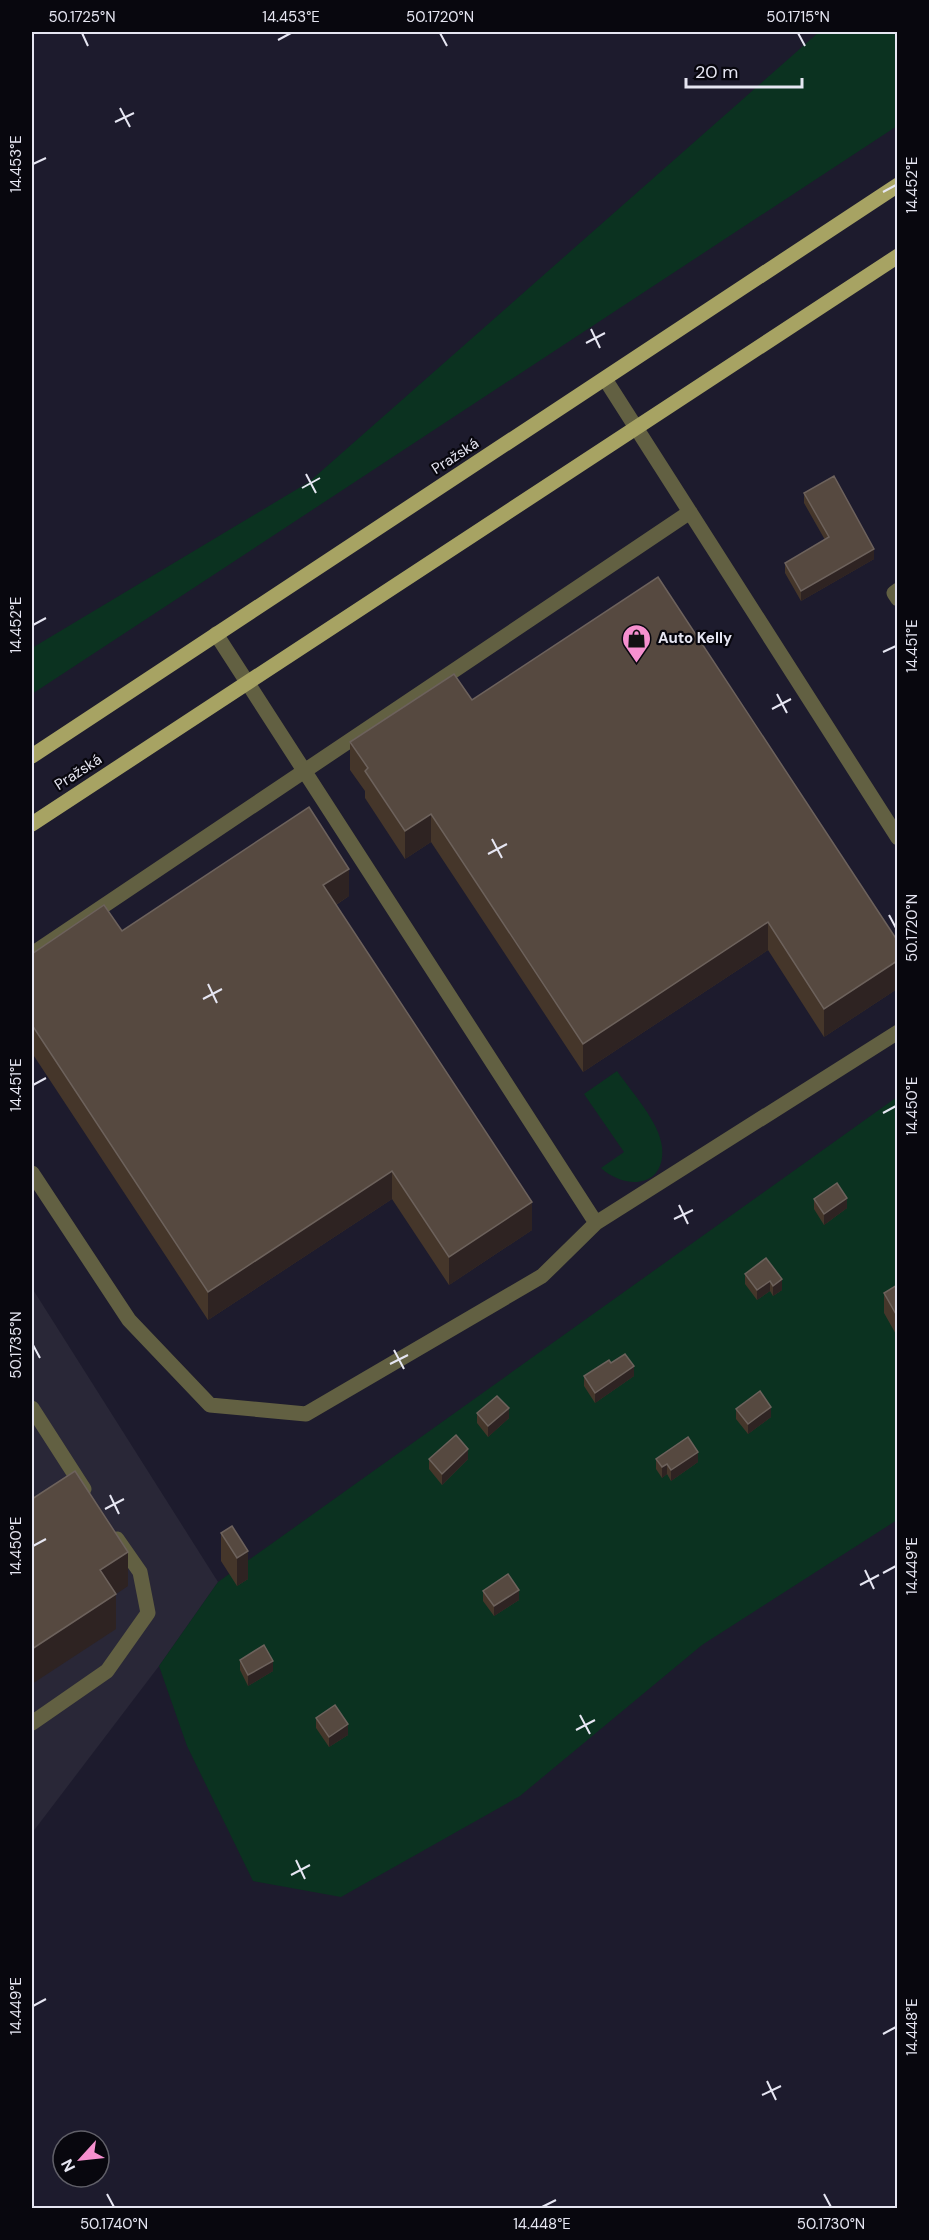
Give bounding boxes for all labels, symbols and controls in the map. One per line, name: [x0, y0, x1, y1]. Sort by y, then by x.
text: 50.1725°N: [48, 7, 116, 27]
text: 14.453°E: [262, 7, 320, 27]
text: 50.1720°N: [406, 7, 474, 27]
text: 50.1715°N: [766, 7, 830, 27]
scale bar: [686, 51, 802, 89]
text: 20 m: [695, 60, 738, 84]
text: 14.453°E: [6, 135, 26, 193]
text: 14.452°E: [902, 156, 922, 214]
street label: Pražská: [428, 433, 482, 479]
text: 14.452°E: [6, 596, 26, 654]
text: 14.451°E: [902, 619, 922, 673]
shop icon: Auto Kelly: [621, 622, 653, 664]
place label: Auto Kelly: [658, 628, 732, 648]
street label: Pražská: [51, 749, 105, 795]
text: 50.1720°N: [902, 894, 922, 962]
text: 14.451°E: [6, 1058, 26, 1112]
text: 14.450°E: [902, 1077, 922, 1135]
text: 50.1735°N: [6, 1311, 26, 1379]
text: 14.450°E: [6, 1517, 26, 1575]
text: 14.449°E: [902, 1537, 922, 1595]
text: 14.449°E: [6, 1977, 26, 2035]
text: 14.448°E: [902, 1998, 922, 2056]
north arrow: [51, 2129, 111, 2189]
text: N: [56, 2156, 80, 2176]
text: 50.1740°N: [80, 2214, 148, 2234]
text: 14.448°E: [513, 2214, 571, 2234]
text: 50.1730°N: [797, 2214, 865, 2234]

